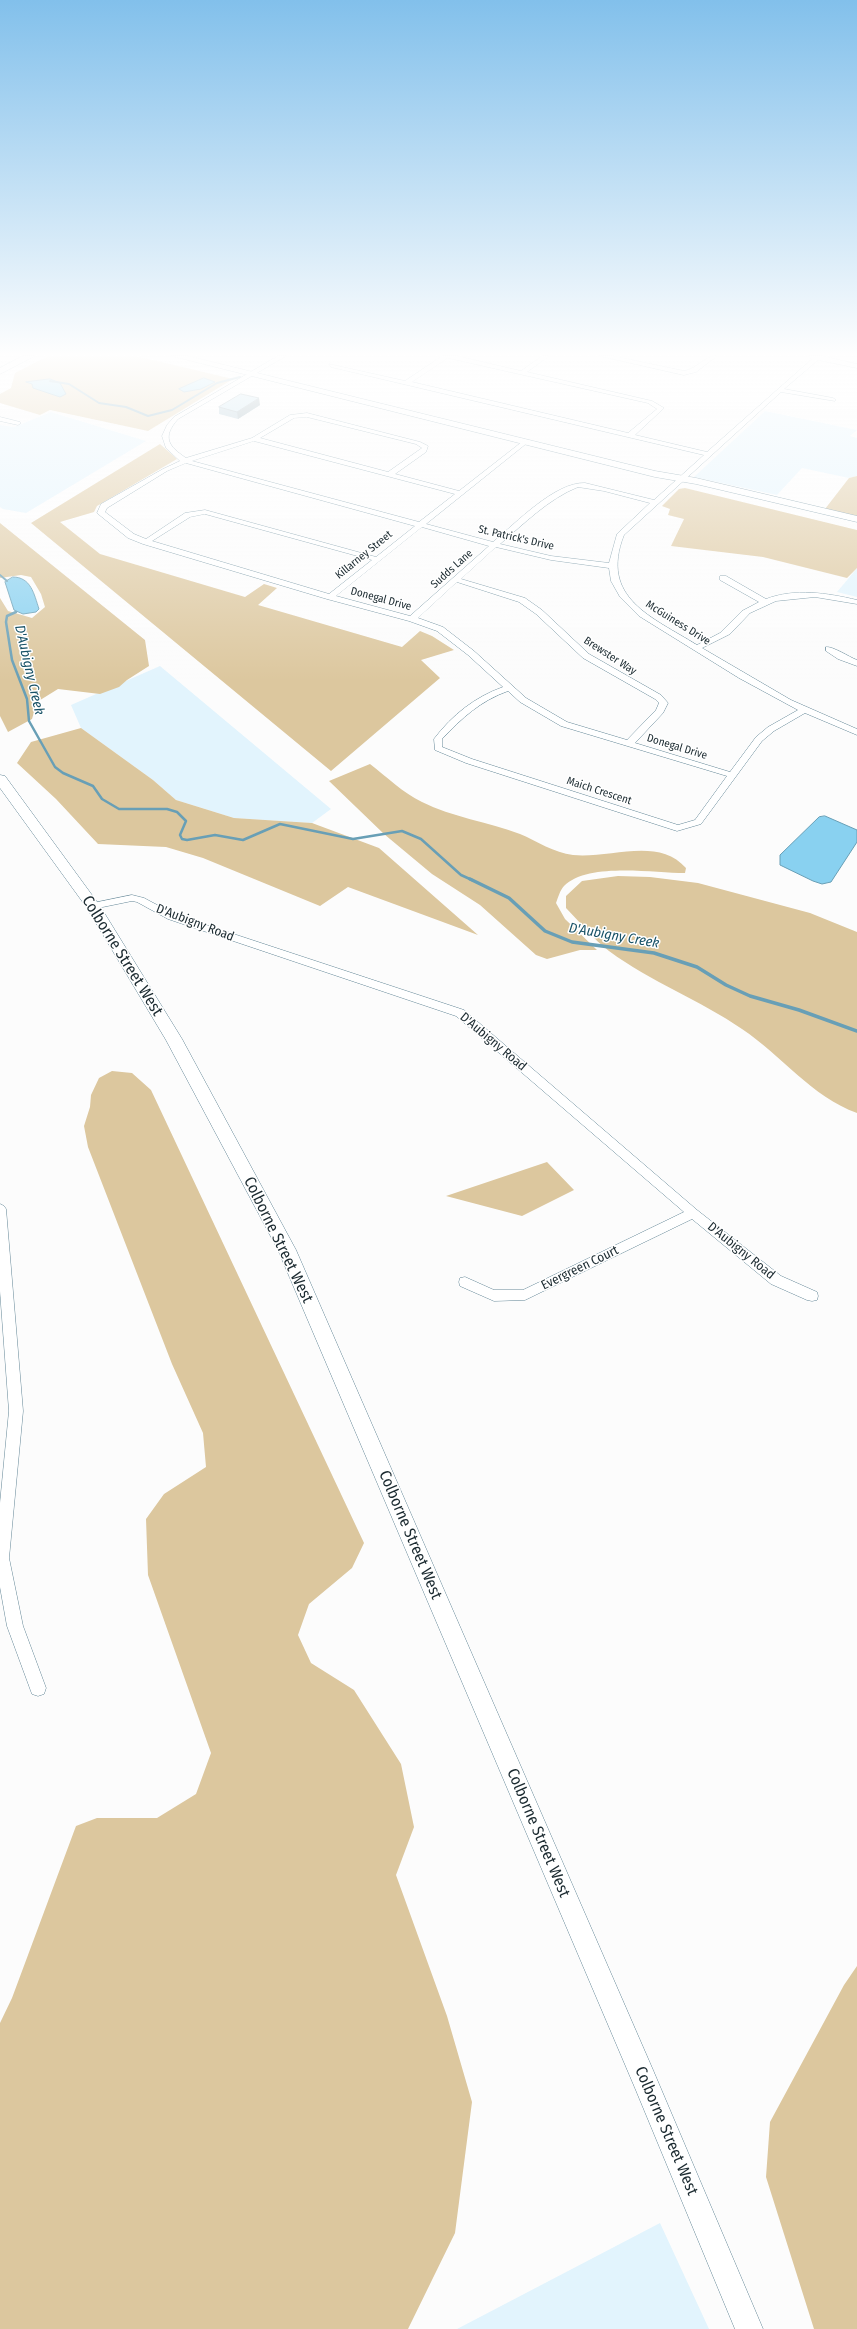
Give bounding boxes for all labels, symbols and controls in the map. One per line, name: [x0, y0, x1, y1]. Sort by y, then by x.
street label: St. Patrick's Drive: [477, 523, 555, 553]
street label: Killarney Street: [333, 528, 395, 582]
street label: Sudds Lane: [428, 547, 476, 591]
street label: Donegal Drive: [349, 585, 413, 613]
street label: McGuiness Drive: [643, 598, 713, 648]
water label: D'Aubigny Creek: [11, 624, 47, 716]
street label: Brewster Way: [581, 634, 639, 678]
street label: Donegal Drive: [645, 732, 709, 762]
street label: Maich Crescent: [565, 774, 633, 808]
street label: Colborne Street West: [77, 892, 167, 1020]
street label: D'Aubigny Road: [154, 901, 236, 945]
water label: D'Aubigny Creek: [568, 920, 660, 952]
street label: D'Aubigny Road: [456, 1010, 530, 1074]
street label: Colborne Street West: [239, 1174, 317, 1306]
street label: D'Aubigny Road: [704, 1219, 778, 1283]
street label: Evergreen Court: [539, 1243, 621, 1293]
street label: Colborne Street West: [374, 1468, 446, 1602]
street label: Colborne Street West: [502, 1766, 574, 1900]
street label: Colborne Street West: [630, 2064, 702, 2198]

